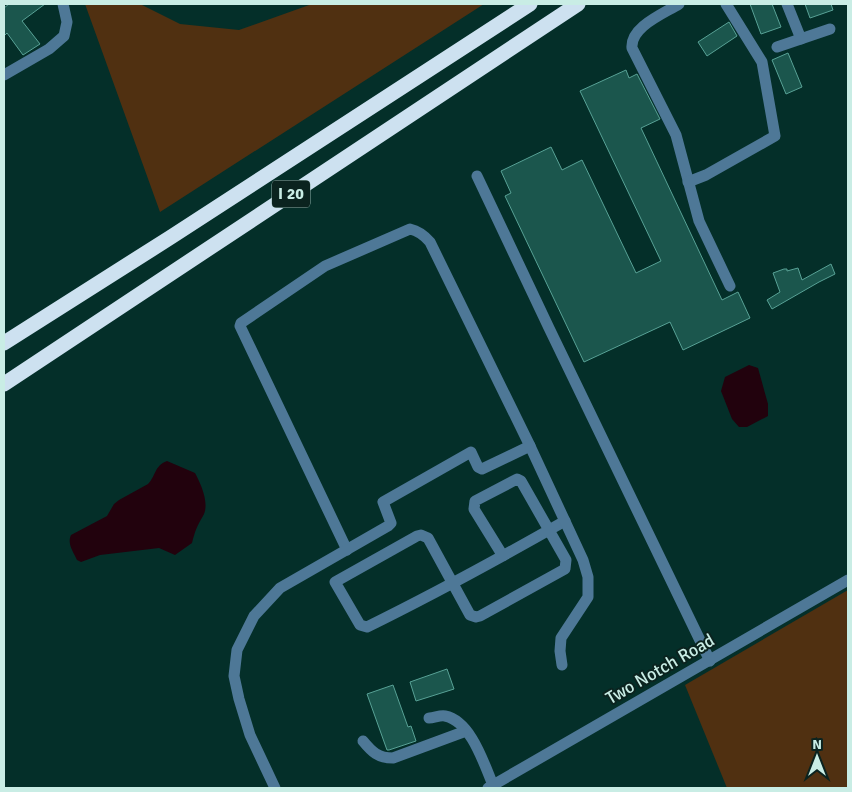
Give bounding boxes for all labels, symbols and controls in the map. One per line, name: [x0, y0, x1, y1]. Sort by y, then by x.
road number: I 20: [272, 180, 310, 208]
street label: Two Notch Road: [602, 629, 718, 709]
north arrow: [792, 732, 842, 782]
text: N: [812, 736, 822, 753]

